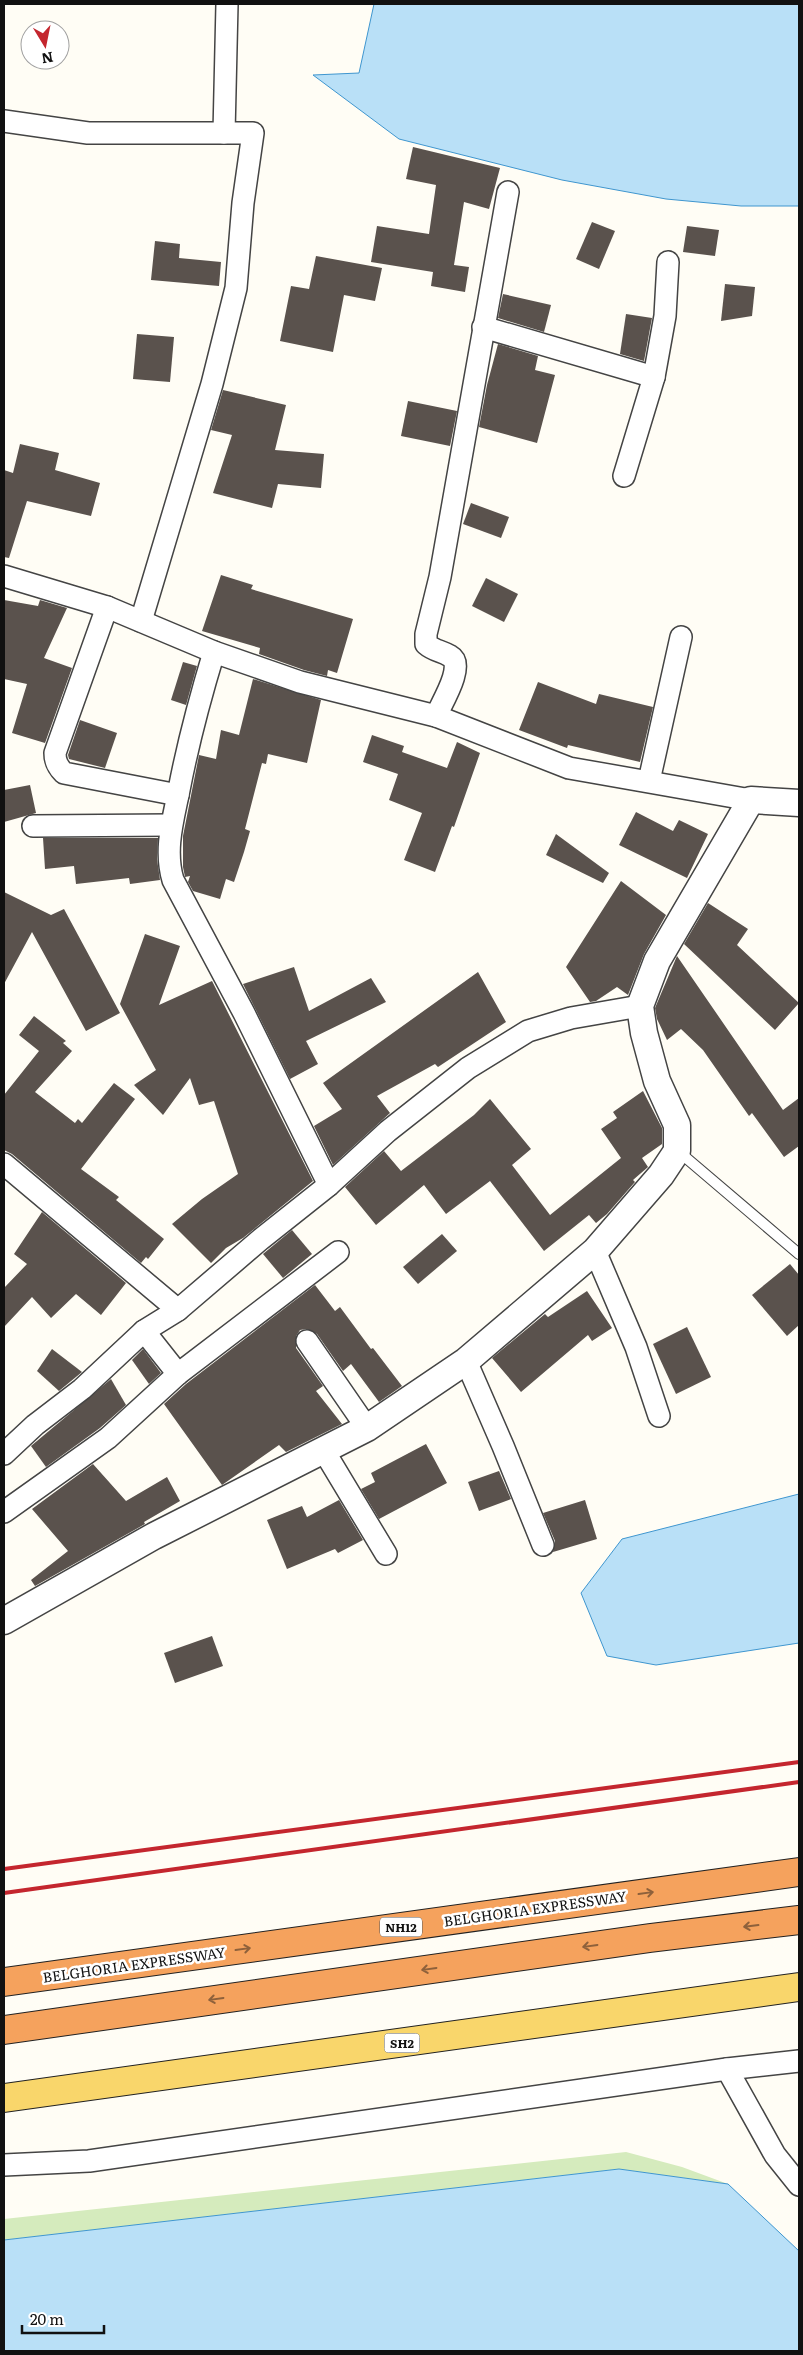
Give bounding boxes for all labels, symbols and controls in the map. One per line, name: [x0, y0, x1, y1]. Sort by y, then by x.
north arrow: [20, 20, 70, 70]
text: N: [40, 48, 55, 70]
street label: BELGHORIA EXPRESSWAY: [442, 1885, 628, 1931]
one-way arrow: [638, 1888, 654, 1898]
road number: NH12: [380, 1918, 422, 1936]
one-way arrow: [743, 1921, 759, 1931]
street label: BELGHORIA EXPRESSWAY: [41, 1941, 227, 1987]
one-way arrow: [582, 1941, 598, 1951]
one-way arrow: [234, 1944, 250, 1954]
one-way arrow: [421, 1964, 437, 1974]
one-way arrow: [208, 1995, 224, 2005]
road number: SH2: [384, 2034, 420, 2052]
scale bar: [22, 2302, 105, 2334]
text: 20 m: [30, 2307, 64, 2330]

